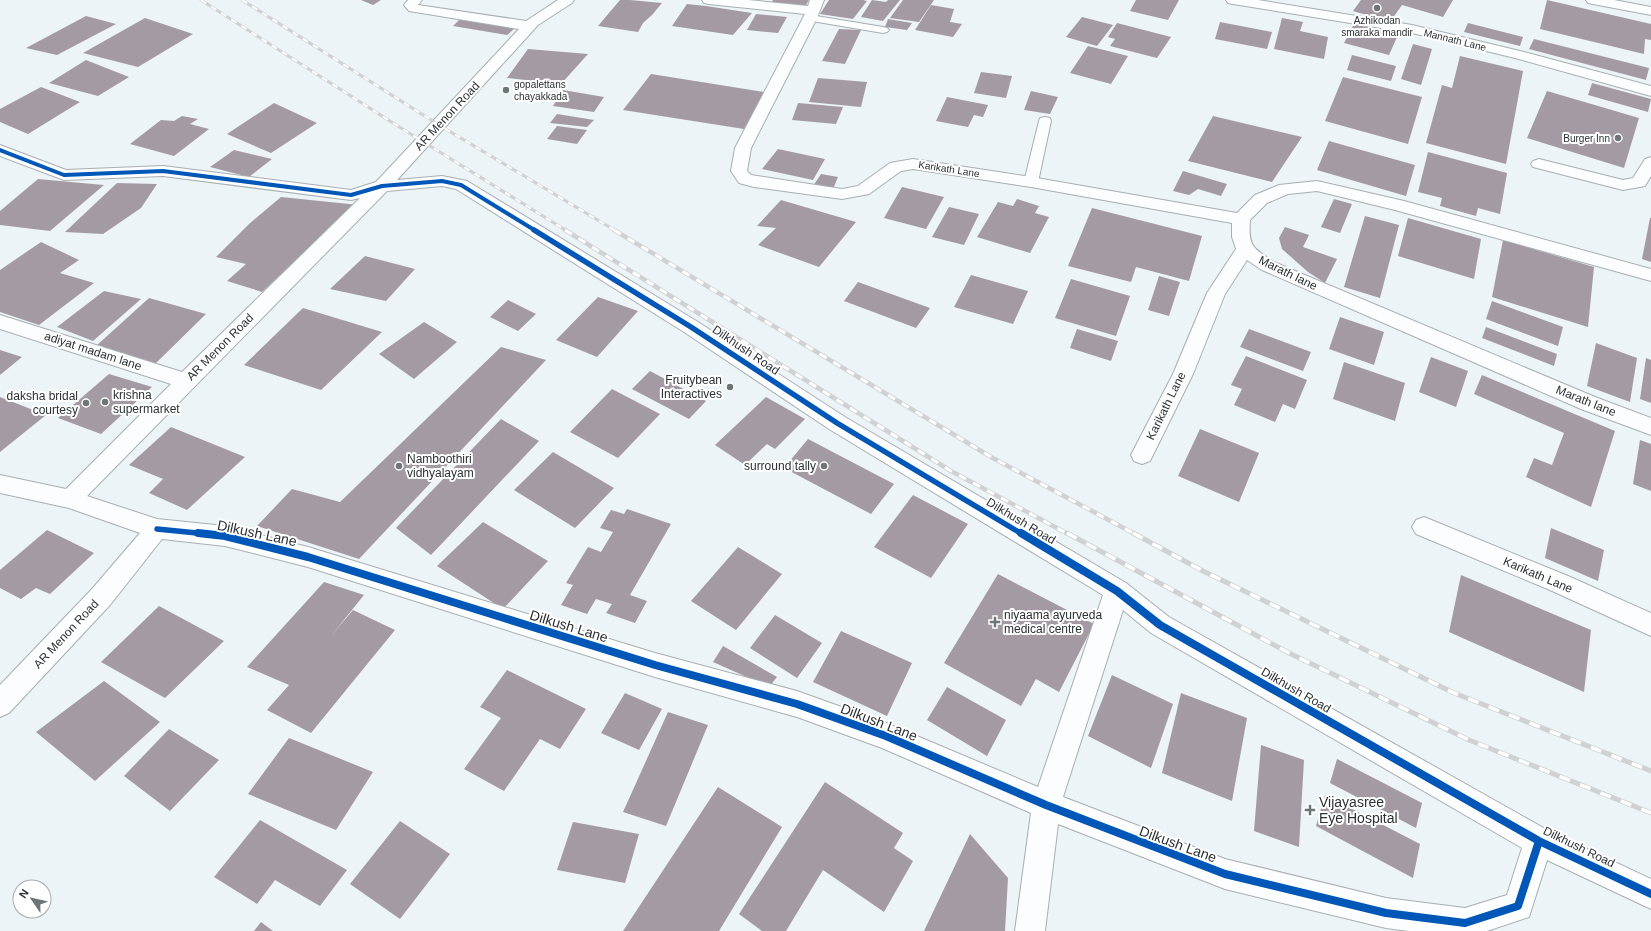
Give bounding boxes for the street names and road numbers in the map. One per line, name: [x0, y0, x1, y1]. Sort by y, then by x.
street label: Mannath Lane: [1423, 27, 1488, 53]
street label: AR Menon Road: [412, 79, 482, 153]
street label: Karikath Lane: [918, 159, 981, 179]
street label: Marath lane: [1256, 253, 1320, 293]
street label: AR Menon Road: [184, 311, 256, 383]
street label: Dilkhush Road: [710, 322, 782, 378]
street label: adiyat madam lane: [43, 329, 144, 373]
street label: Karikath Lane: [1143, 369, 1189, 442]
street label: Marath lane: [1554, 383, 1618, 419]
street label: Dilkhush Road: [984, 495, 1058, 547]
street label: Dilkush Lane: [216, 517, 298, 549]
street label: Karikath Lane: [1501, 554, 1575, 596]
street label: AR Menon Road: [31, 597, 101, 671]
street label: Dilkush Lane: [528, 607, 610, 646]
street label: Dilkhush Road: [1259, 664, 1333, 716]
street label: Dilkush Lane: [838, 700, 920, 744]
street label: Dilkush Lane: [1137, 823, 1219, 865]
street label: Dilkhush Road: [1541, 824, 1617, 870]

